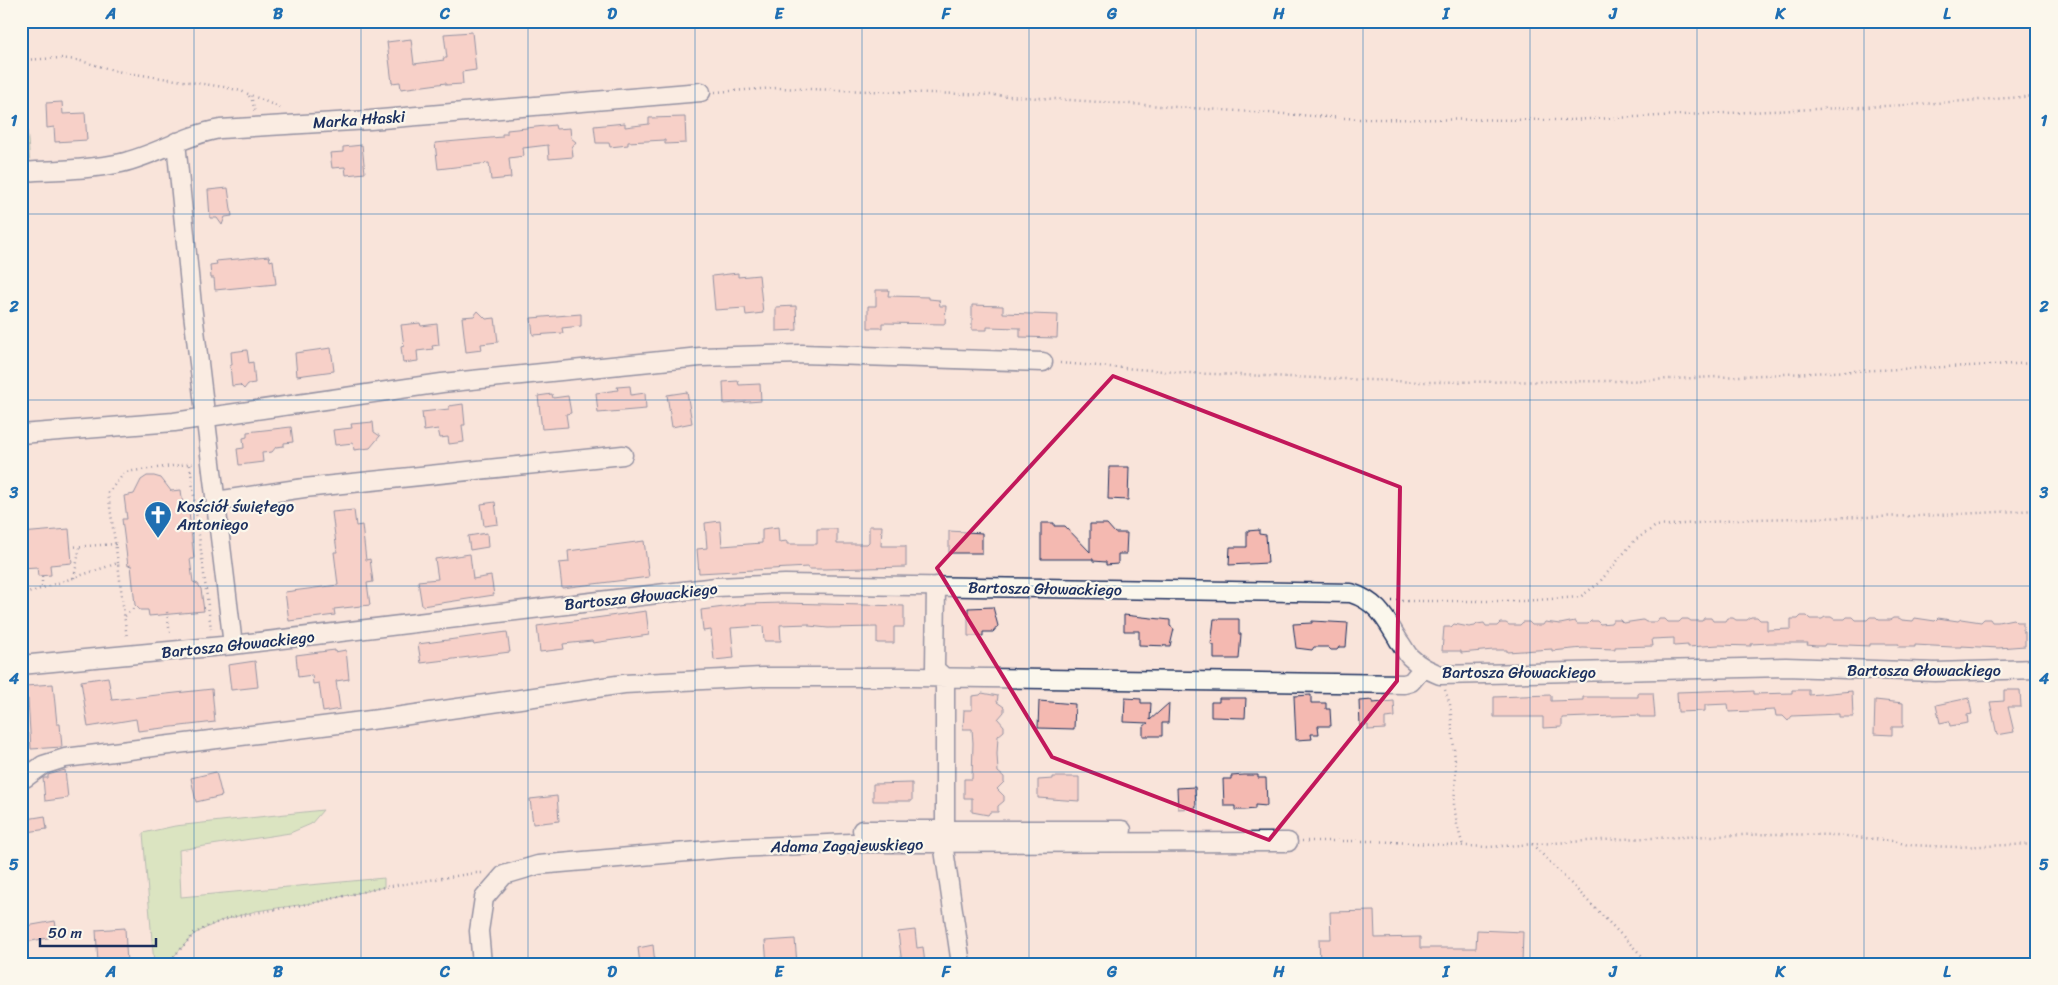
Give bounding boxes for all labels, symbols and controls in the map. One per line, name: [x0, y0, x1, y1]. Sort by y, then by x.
text: A: [105, 0, 116, 28]
text: B: [273, 0, 284, 28]
text: C: [439, 0, 451, 28]
text: D: [607, 0, 617, 28]
text: E: [775, 0, 785, 28]
text: F: [941, 0, 952, 28]
text: G: [1106, 0, 1118, 28]
text: H: [1272, 0, 1285, 28]
text: I: [1442, 0, 1451, 28]
text: J: [1608, 0, 1618, 28]
text: K: [1774, 0, 1786, 28]
text: L: [1943, 0, 1951, 28]
street label: Marka Hłaski: [312, 102, 407, 137]
text: 1: [11, 106, 18, 135]
text: 1: [2041, 106, 2048, 135]
text: 2: [8, 292, 19, 321]
text: 2: [2038, 292, 2049, 321]
text: 3: [9, 478, 19, 507]
text: 3: [2039, 478, 2049, 507]
place label: Kościół świętego Antoniego: [176, 492, 294, 539]
church icon: Kościół świętego Antoniego: [143, 500, 173, 539]
street label: Bartosza Głowackiego: [968, 573, 1122, 604]
street label: Bartosza Głowackiego: [563, 574, 719, 619]
street label: Bartosza Głowackiego: [160, 622, 316, 667]
street label: Bartosza Głowackiego: [1847, 656, 2001, 685]
street label: Bartosza Głowackiego: [1442, 658, 1596, 687]
text: 4: [8, 664, 19, 693]
text: 4: [2038, 664, 2049, 693]
street label: Adama Zagajewskiego: [769, 830, 924, 861]
text: 5: [9, 850, 19, 879]
text: 5: [2039, 850, 2049, 879]
scale bar: [40, 915, 156, 947]
text: 50 m: [48, 920, 83, 946]
text: A: [105, 957, 116, 985]
text: B: [273, 957, 284, 985]
text: C: [439, 957, 451, 985]
text: D: [607, 957, 617, 985]
text: E: [775, 957, 785, 985]
text: F: [941, 957, 952, 985]
text: G: [1106, 957, 1118, 985]
text: H: [1272, 957, 1285, 985]
text: I: [1442, 957, 1451, 985]
text: J: [1608, 957, 1618, 985]
text: K: [1774, 957, 1786, 985]
text: L: [1943, 957, 1951, 985]

